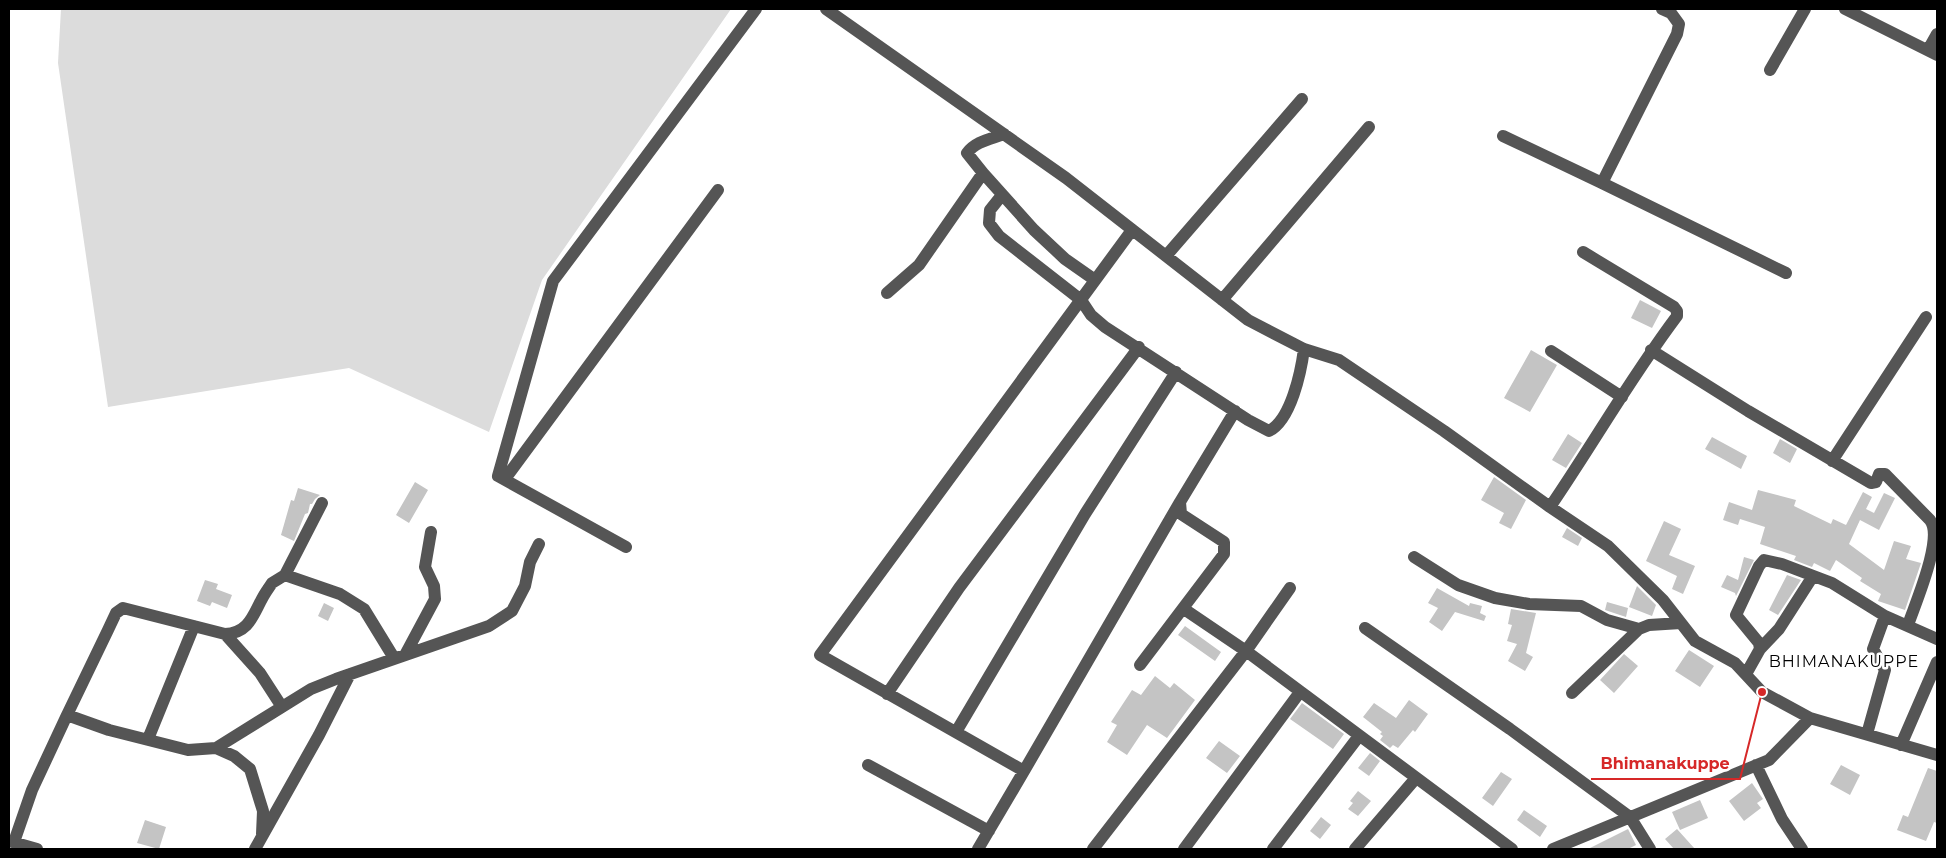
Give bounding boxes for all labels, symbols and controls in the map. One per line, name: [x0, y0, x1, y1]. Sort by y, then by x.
district label: BHIMANAKUPPE: [1769, 652, 1919, 671]
callout: Bhimanakuppe: [1591, 748, 1740, 779]
text: Bhimanakuppe: [1600, 754, 1730, 773]

